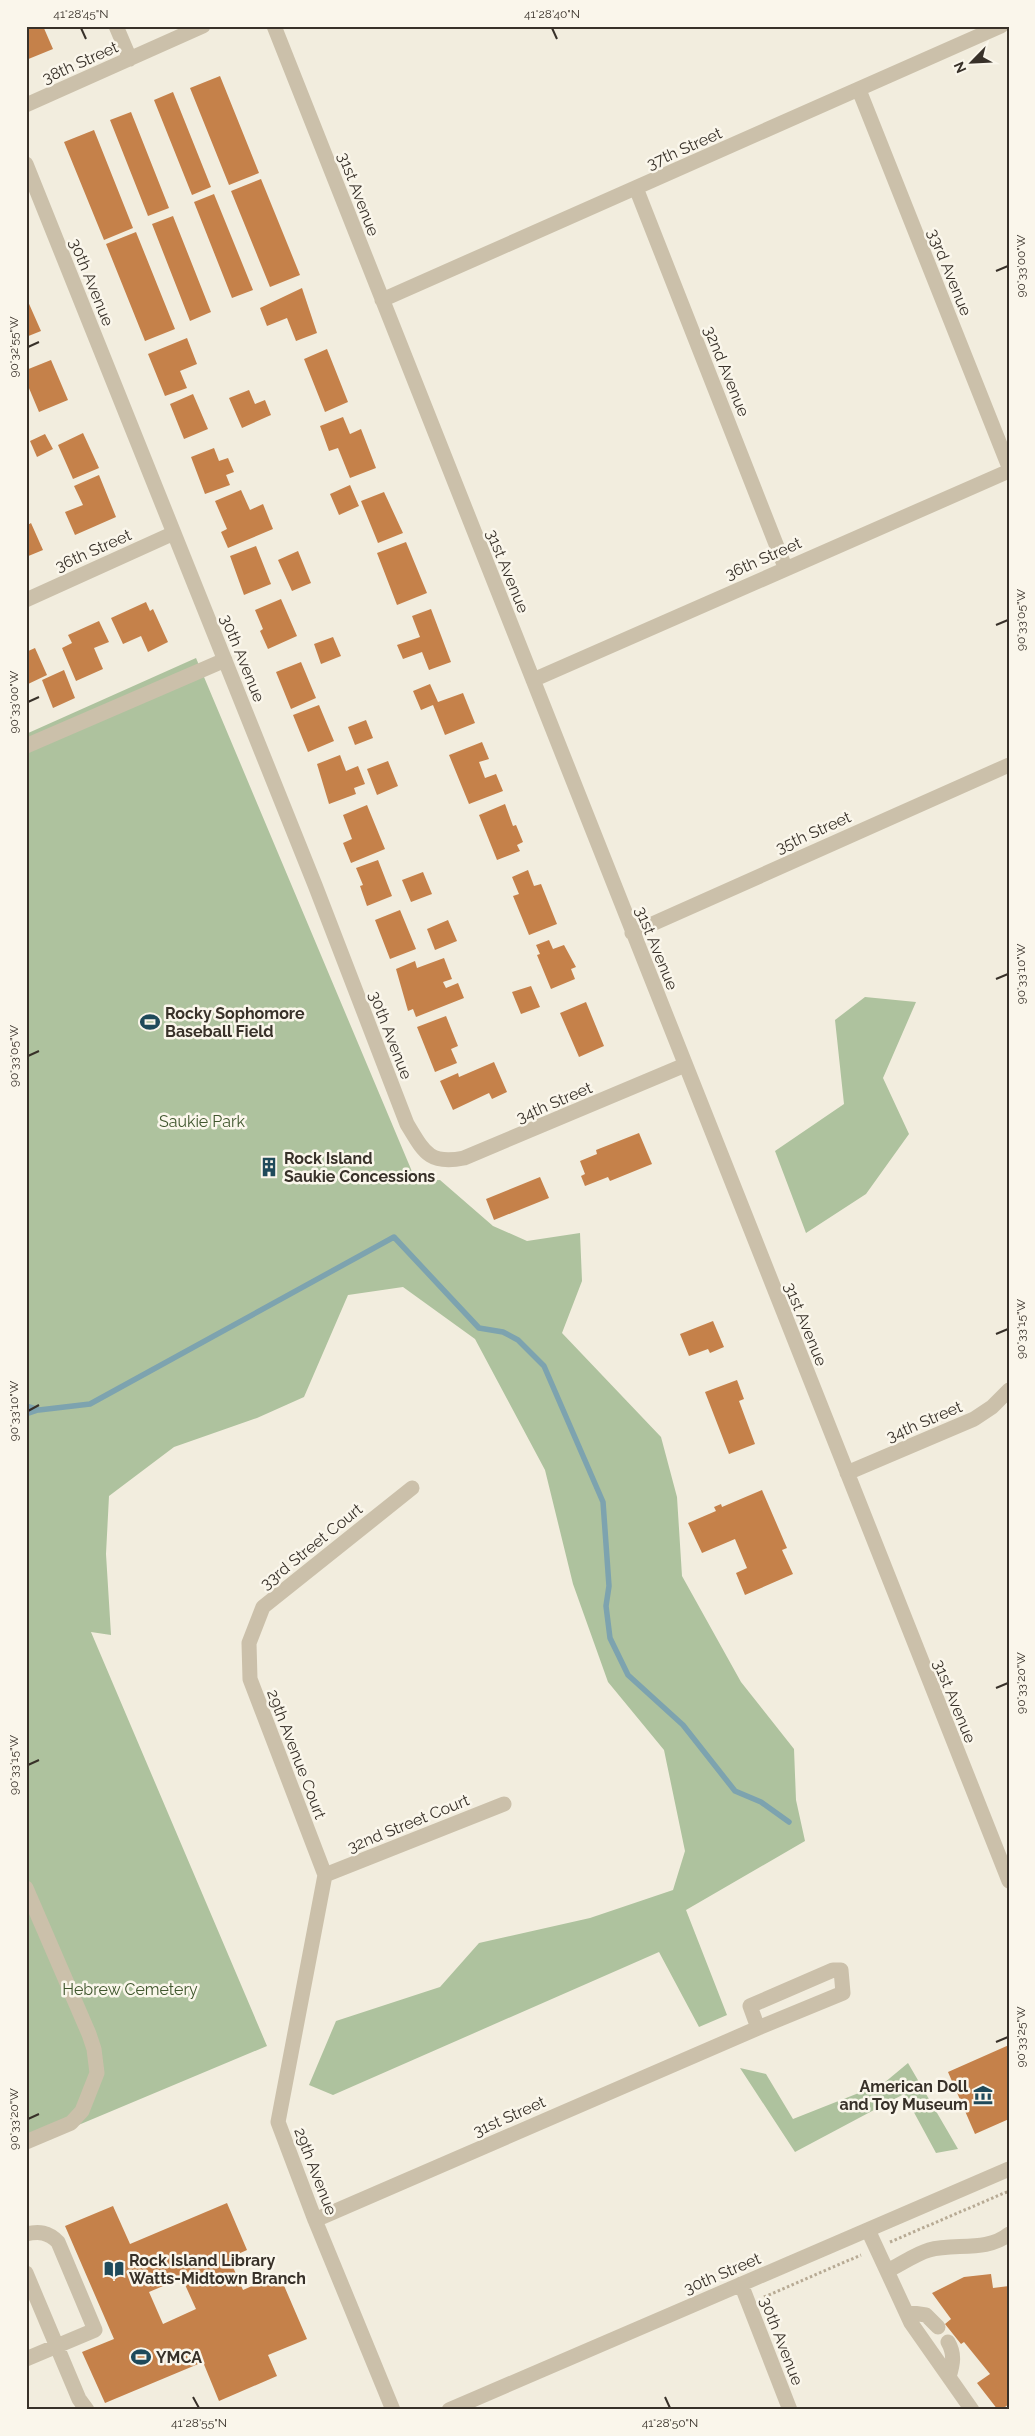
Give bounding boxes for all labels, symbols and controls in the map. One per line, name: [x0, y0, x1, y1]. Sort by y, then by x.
text: 41°28'45"N: [53, 7, 109, 21]
text: 41°28'40"N: [524, 7, 580, 21]
street label: 38th Street: [39, 37, 122, 88]
north arrow: [948, 38, 998, 88]
text: N: [951, 59, 970, 75]
street label: 37th Street: [644, 123, 725, 173]
street label: 31st Avenue: [334, 150, 383, 239]
street label: 33rd Avenue: [923, 226, 976, 318]
text: 90°33'00"W: [1014, 234, 1028, 297]
street label: 30th Avenue: [65, 236, 118, 329]
text: 90°32'55"W: [7, 316, 21, 378]
street label: 32nd Avenue: [700, 323, 753, 419]
street label: 36th Street: [52, 525, 135, 576]
street label: 31st Avenue: [482, 527, 533, 616]
street label: 36th Street: [722, 533, 805, 584]
text: 90°33'05"W: [1014, 589, 1028, 651]
street label: 30th Avenue: [216, 612, 269, 705]
text: 90°33'00"W: [7, 670, 21, 733]
street label: 35th Street: [773, 807, 854, 857]
street label: 31st Avenue: [631, 904, 682, 993]
text: 90°33'10"W: [1014, 943, 1028, 1004]
street label: 30th Avenue: [365, 988, 416, 1082]
place label: Rocky Sophomore Baseball Field: [165, 1004, 305, 1041]
sports icon: Rocky Sophomore Baseball Field: [139, 1011, 161, 1033]
text: 90°33'05"W: [7, 1025, 21, 1087]
street label: 34th Street: [513, 1078, 596, 1127]
park label: Saukie Park: [159, 1112, 246, 1131]
place label: Rock Island Saukie Concessions: [284, 1149, 435, 1186]
building icon: Rock Island Saukie Concessions: [258, 1156, 280, 1178]
street label: 31st Avenue: [780, 1280, 831, 1369]
text: 90°33'15"W: [1014, 1299, 1028, 1359]
text: 90°33'10"W: [7, 1380, 21, 1441]
street label: 34th Street: [883, 1397, 966, 1446]
street label: 33rd Street Court: [256, 1499, 367, 1593]
text: 90°33'20"W: [1014, 1652, 1028, 1714]
street label: 31st Avenue: [929, 1657, 980, 1746]
street label: 29th Avenue Court: [263, 1687, 330, 1822]
text: 90°33'15"W: [7, 1735, 21, 1795]
street label: 32nd Street Court: [345, 1790, 472, 1857]
park label: Hebrew Cemetery: [62, 1980, 198, 1999]
text: 90°33'25"W: [1014, 2006, 1028, 2068]
place label: American Doll and Toy Museum: [840, 2077, 969, 2114]
museum icon: American Doll and Toy Museum: [972, 2084, 994, 2106]
text: 90°33'20"W: [7, 2088, 21, 2150]
street label: 31st Street: [470, 2092, 549, 2141]
street label: 29th Avenue: [290, 2125, 341, 2218]
street label: 30th Street: [681, 2249, 764, 2298]
place label: Rock Island Library Watts-Midtown Branch: [129, 2251, 306, 2288]
library icon: Rock Island Library Watts-Midtown Branch: [103, 2258, 125, 2280]
street label: 30th Avenue: [756, 2294, 807, 2388]
sports icon: YMCA: [130, 2346, 152, 2368]
place label: YMCA: [156, 2348, 202, 2367]
text: 41°28'55"N: [171, 2416, 227, 2430]
text: 41°28'50"N: [642, 2416, 698, 2430]

